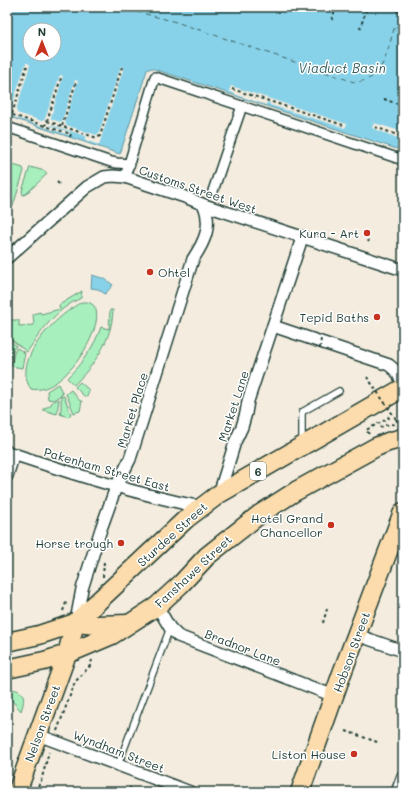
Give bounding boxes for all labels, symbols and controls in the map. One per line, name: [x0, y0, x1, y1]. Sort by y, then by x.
north arrow: [22, 22, 62, 62]
text: N: [38, 24, 46, 39]
water label: Viaduct Basin: [298, 59, 386, 76]
street label: Customs Street West: [137, 161, 259, 217]
place label: Kura - Art: [299, 225, 359, 241]
marker: Kura - Art: [362, 228, 372, 238]
place label: Ohtel: [158, 264, 190, 280]
marker: Ohtel: [145, 267, 155, 277]
place label: Tepid Baths: [300, 309, 369, 325]
marker: Tepid Baths: [372, 312, 382, 322]
street label: Market Lane: [214, 368, 252, 444]
street label: Market Place: [113, 370, 151, 450]
street label: Pakenham Street East: [42, 443, 172, 495]
road number: 6: [250, 462, 266, 480]
street label: Sturdee Street: [134, 498, 210, 570]
place label: Hotel Grand Chancellor: [251, 510, 323, 540]
marker: Hotel Grand Chancellor: [326, 520, 336, 530]
street label: Fanshawe Street: [151, 531, 235, 611]
place label: Horse trough: [35, 535, 113, 551]
marker: Horse trough: [116, 538, 126, 548]
street label: Hobson Street: [329, 609, 373, 695]
street label: Bradnor Lane: [203, 625, 283, 669]
street label: Nelson Street: [21, 682, 63, 764]
street label: Wyndham Street: [71, 726, 167, 776]
place label: Liston House: [272, 746, 346, 762]
marker: Liston House: [349, 749, 359, 759]

